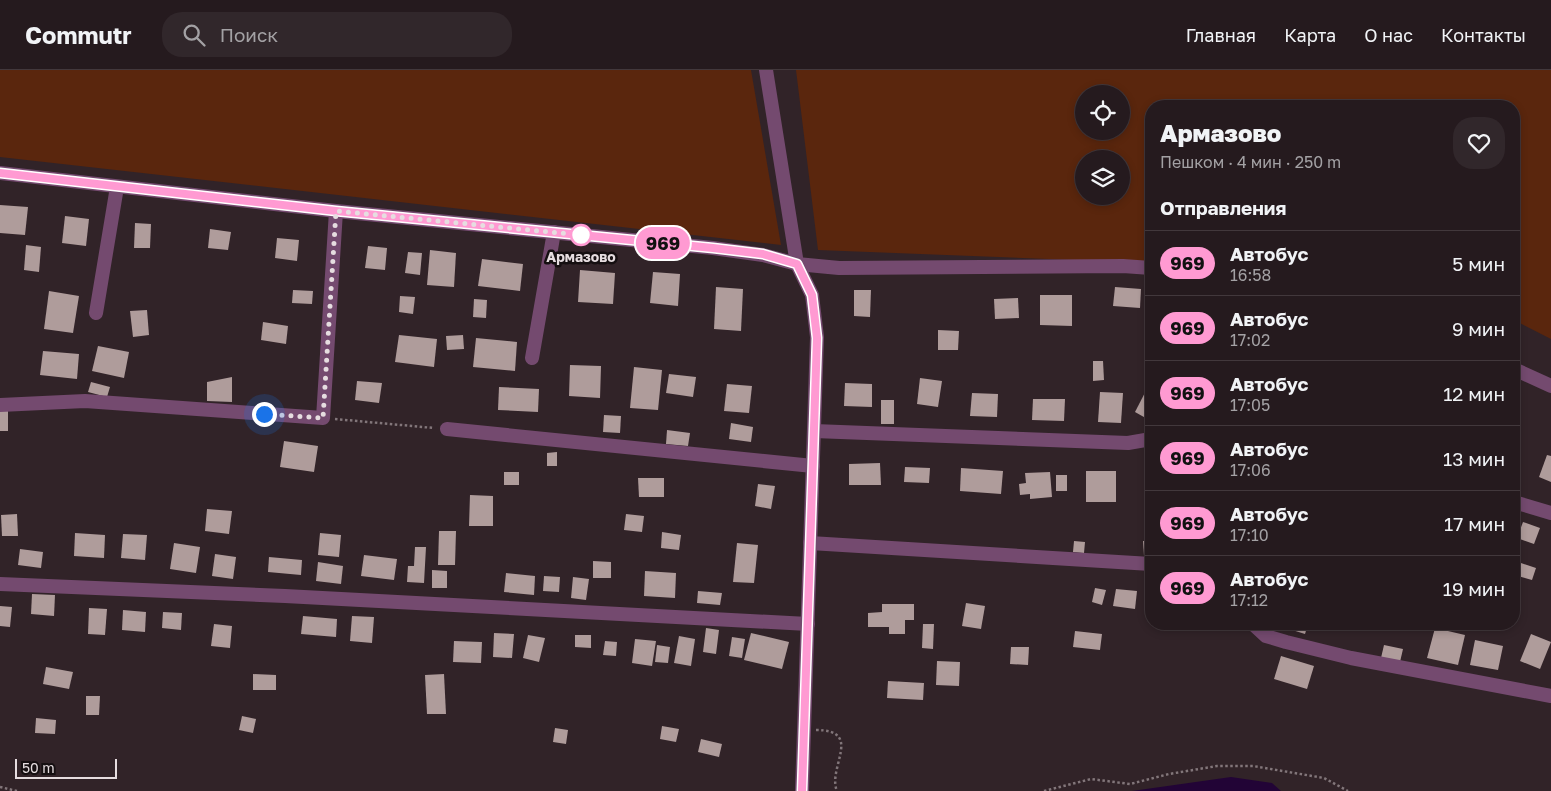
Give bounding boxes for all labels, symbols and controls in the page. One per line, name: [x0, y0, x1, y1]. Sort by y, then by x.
search box: [162, 12, 512, 57]
text: Commutr: [25, 20, 132, 49]
icon: search: [180, 21, 208, 49]
text: Поиск: [220, 23, 278, 46]
text: Главная: [1186, 24, 1256, 46]
text: Карта: [1284, 24, 1336, 46]
text: О нас: [1364, 24, 1413, 46]
text: Контакты: [1441, 24, 1526, 46]
map controls: [1075, 85, 1130, 205]
button: locate: [1075, 85, 1130, 140]
button: heart: [1453, 117, 1505, 169]
text: Армазово: [1160, 118, 1281, 147]
button: layers: [1075, 150, 1130, 205]
text: Пешком · 4 мин · 250 m: [1160, 152, 1341, 172]
text: Отправления: [1160, 196, 1286, 219]
marker: Армазово: [570, 224, 592, 246]
line badge: 969: [634, 227, 692, 259]
text: 969: [646, 232, 680, 254]
text: Автобус: [1230, 242, 1308, 265]
place label: Армазово: [546, 248, 616, 265]
text: 969: [1170, 252, 1205, 274]
text: 5 мин: [1452, 252, 1505, 275]
text: 16:58: [1230, 265, 1271, 285]
text: Автобус: [1230, 307, 1308, 330]
text: 969: [1170, 317, 1205, 339]
text: 9 мин: [1452, 317, 1505, 340]
text: 17:02: [1230, 330, 1270, 350]
text: Автобус: [1230, 372, 1308, 395]
text: 969: [1170, 382, 1205, 404]
text: 12 мин: [1443, 382, 1505, 405]
text: 17:05: [1230, 395, 1270, 415]
your location: [252, 402, 277, 427]
text: Автобус: [1230, 437, 1308, 460]
text: 969: [1170, 447, 1205, 469]
text: 13 мин: [1443, 447, 1505, 470]
text: 17:06: [1230, 460, 1271, 480]
text: Автобус: [1230, 502, 1308, 525]
text: 969: [1170, 512, 1205, 534]
text: 17 мин: [1444, 512, 1505, 535]
text: 17:10: [1230, 525, 1269, 545]
text: Автобус: [1230, 567, 1308, 590]
text: 969: [1170, 577, 1205, 599]
text: 19 мин: [1443, 577, 1505, 600]
text: 17:12: [1230, 590, 1268, 610]
scale bar: [15, 756, 118, 779]
text: 50 m: [22, 759, 55, 776]

